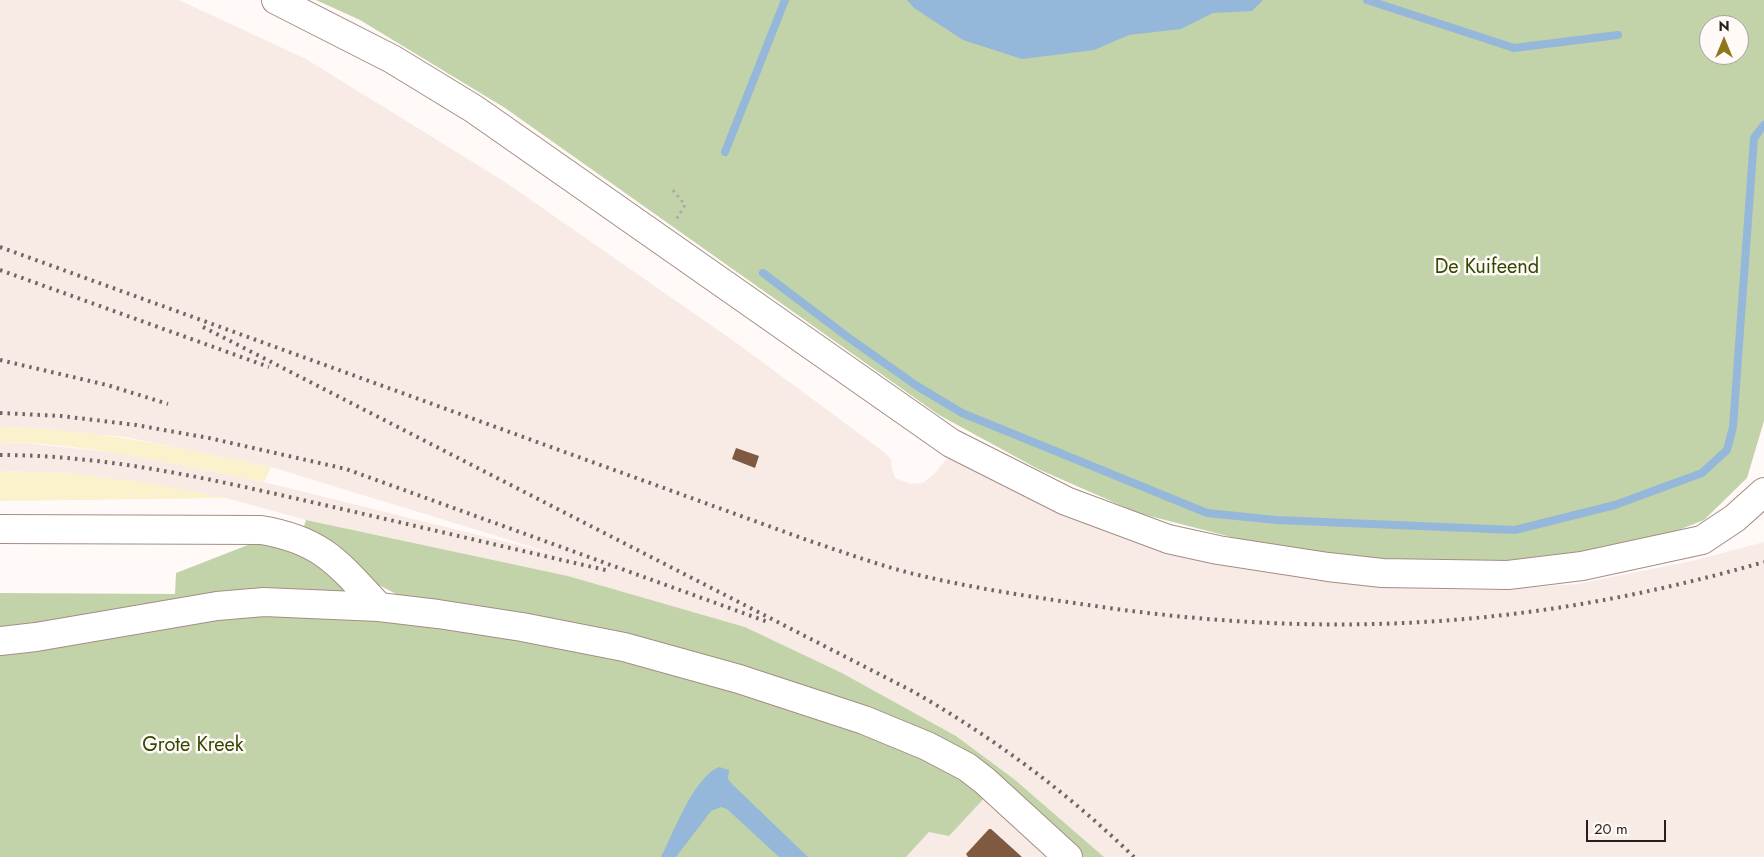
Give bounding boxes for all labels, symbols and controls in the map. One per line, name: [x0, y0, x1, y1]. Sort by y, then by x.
north arrow: [1699, 15, 1749, 65]
text: N: [1718, 16, 1730, 36]
park label: De Kuifeend: [1435, 256, 1539, 280]
park label: Grote Kreek: [142, 734, 244, 758]
scale bar: [1589, 810, 1669, 842]
text: 20 m: [1594, 818, 1628, 840]

